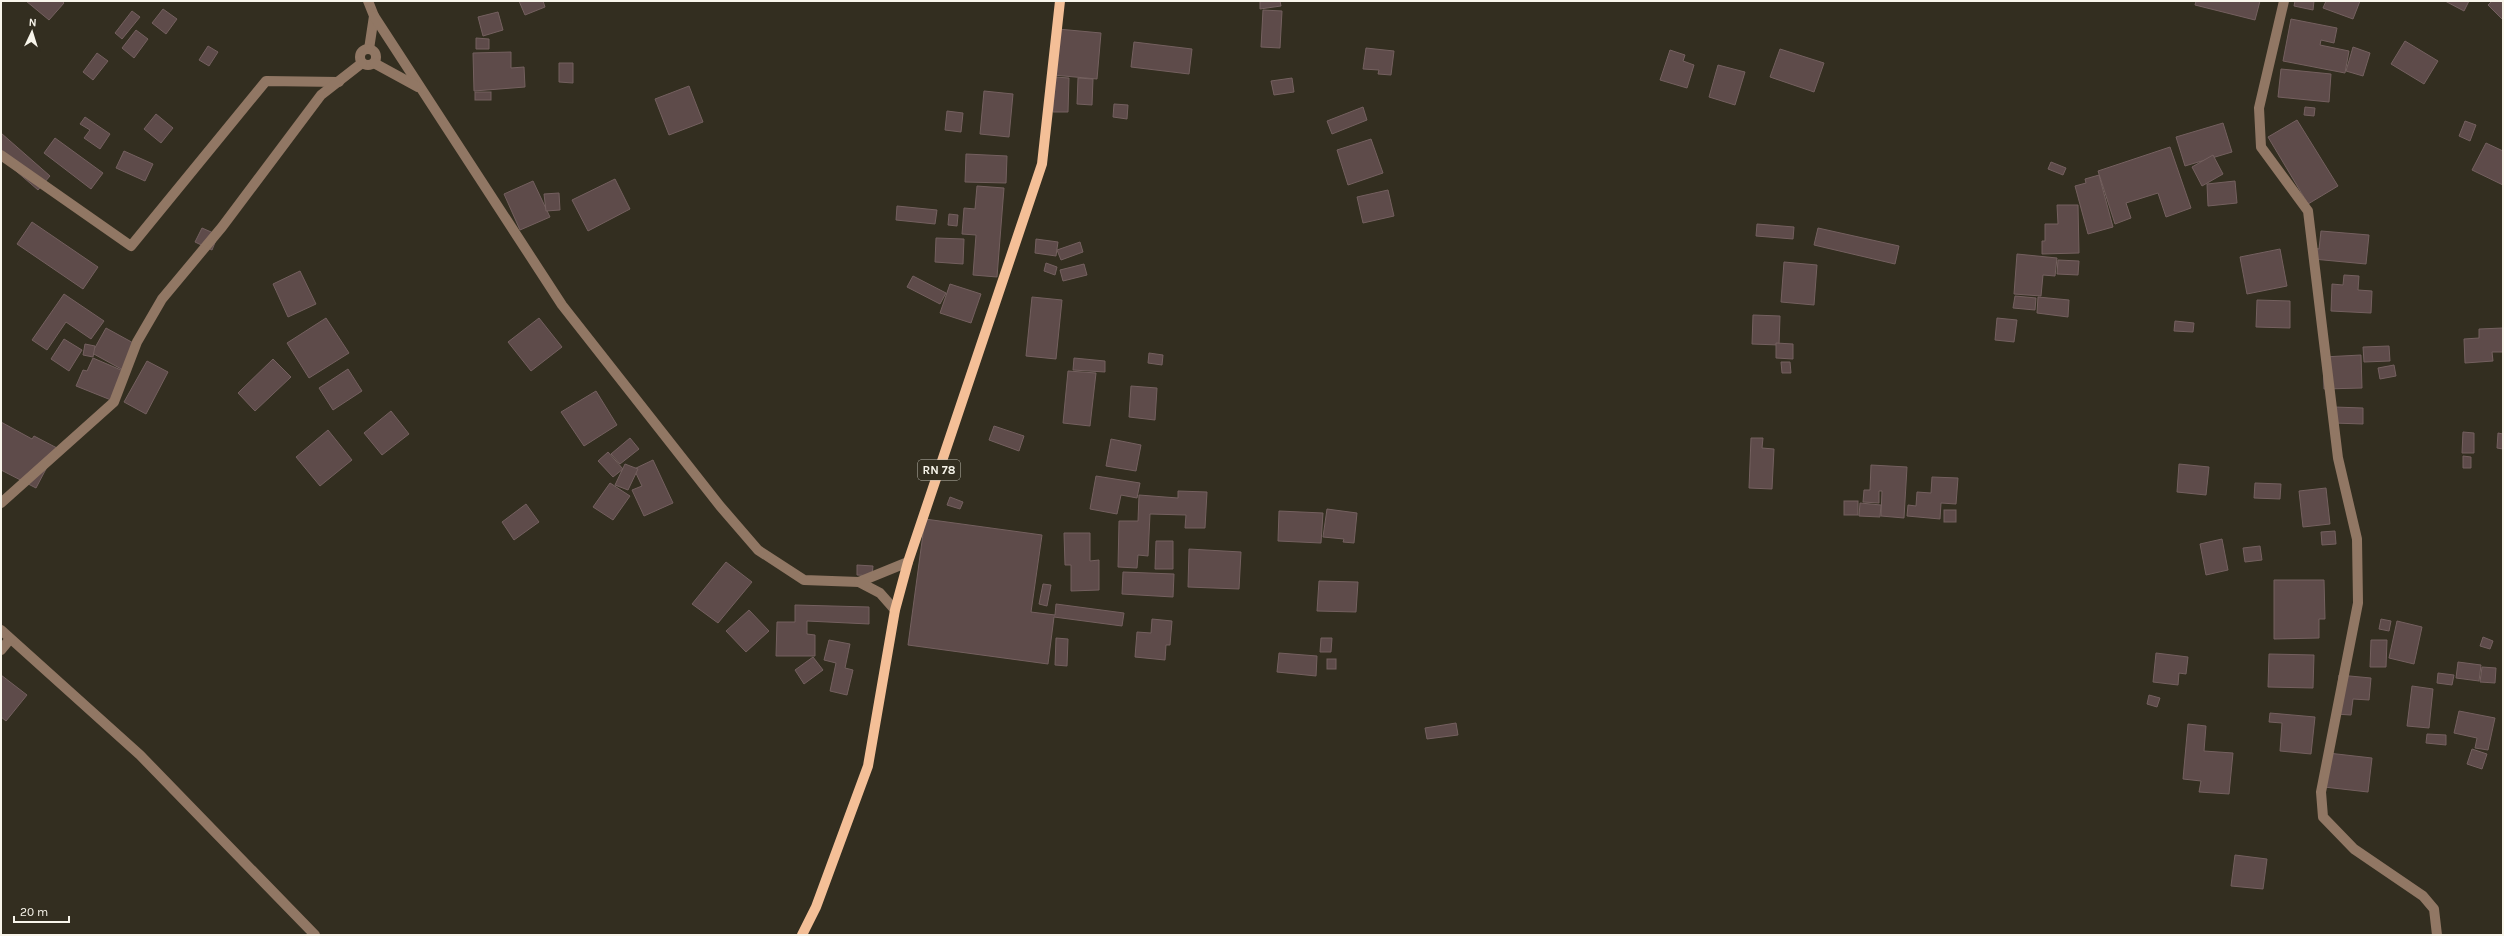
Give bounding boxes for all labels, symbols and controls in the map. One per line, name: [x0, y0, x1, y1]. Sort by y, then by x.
north arrow: [12, 12, 52, 52]
text: N: [28, 16, 37, 29]
road number: RN 78: [918, 460, 960, 480]
scale bar: [14, 898, 69, 924]
text: 20 m: [20, 905, 48, 919]

